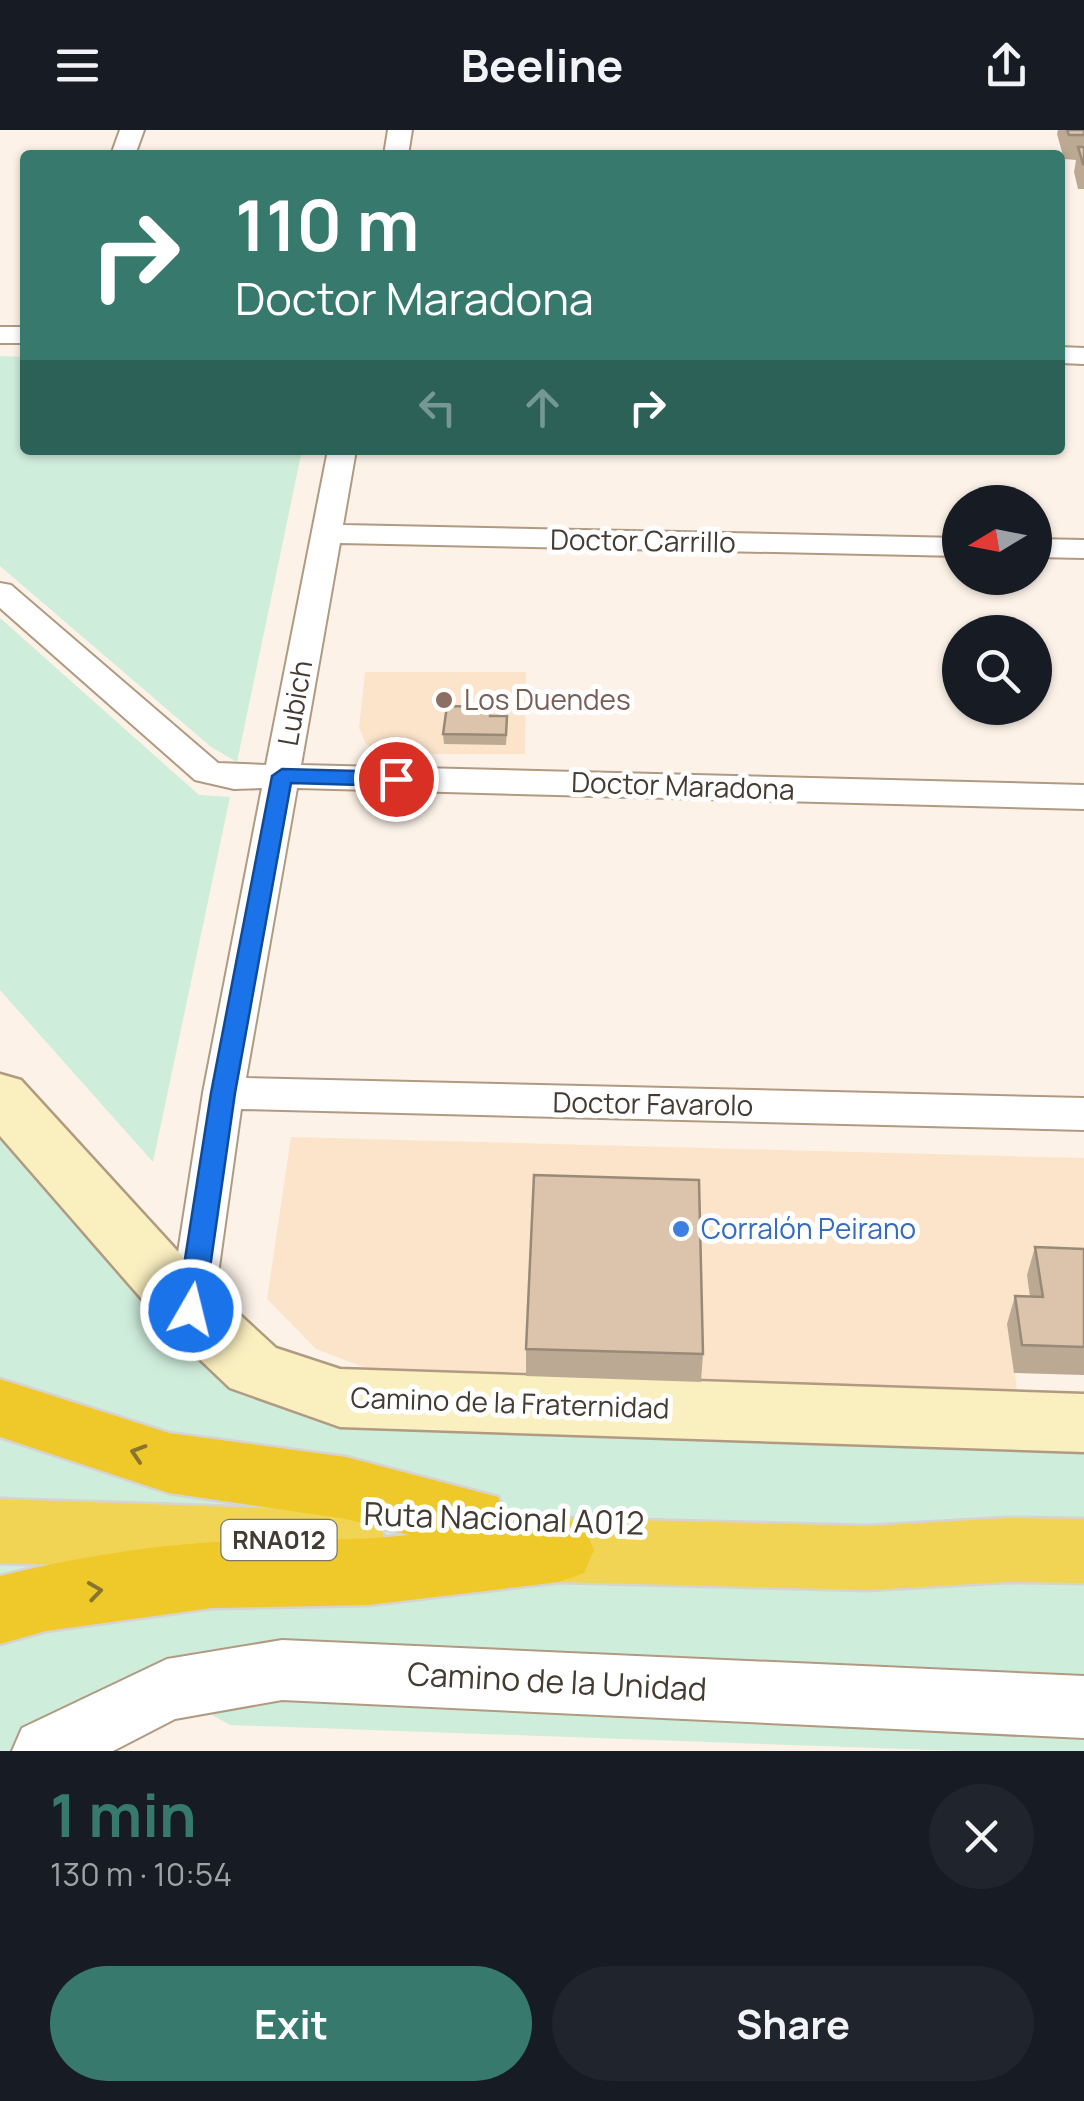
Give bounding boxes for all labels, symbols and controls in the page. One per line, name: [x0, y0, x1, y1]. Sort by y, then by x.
text: Beeline: [461, 34, 623, 96]
icon: menu: [50, 38, 105, 93]
icon: share: [979, 38, 1034, 93]
text: 110 m: [235, 176, 419, 272]
icon: right: [70, 190, 200, 320]
text: Doctor Maradona: [235, 267, 594, 329]
icon: left: [410, 380, 465, 435]
icon: ahead: [515, 380, 570, 435]
icon: right: [620, 380, 675, 435]
north arrow: [942, 485, 1052, 595]
map controls: [942, 485, 1052, 725]
street label: Doctor Carrillo: [550, 519, 736, 561]
button: search: [942, 615, 1052, 725]
street label: Lubich: [268, 657, 320, 749]
place label: Los Duendes: [464, 680, 631, 718]
marker: Los Duendes: [433, 689, 455, 711]
pin: [354, 737, 439, 822]
icon: arrive: [369, 752, 424, 807]
street label: Doctor Maradona: [571, 762, 795, 808]
street label: Doctor Favarolo: [552, 1082, 754, 1124]
place label: Corralón Peirano: [701, 1209, 916, 1247]
marker: Corralón Peirano: [670, 1218, 692, 1240]
position arrow: [139, 1258, 243, 1362]
street label: Camino de la Fraternidad: [350, 1377, 670, 1427]
one-way arrow: [130, 1444, 147, 1465]
street label: Ruta Nacional A012: [363, 1491, 645, 1545]
road number: RNA012: [222, 1520, 336, 1560]
one-way arrow: [87, 1582, 104, 1603]
street label: Camino de la Unidad: [406, 1651, 708, 1711]
text: 1 min: [50, 1773, 197, 1855]
button: close: [929, 1784, 1034, 1889]
text: 130 m · 10:54: [50, 1852, 232, 1896]
button: Exit: [50, 1966, 532, 2081]
button: Share: [552, 1966, 1034, 2081]

